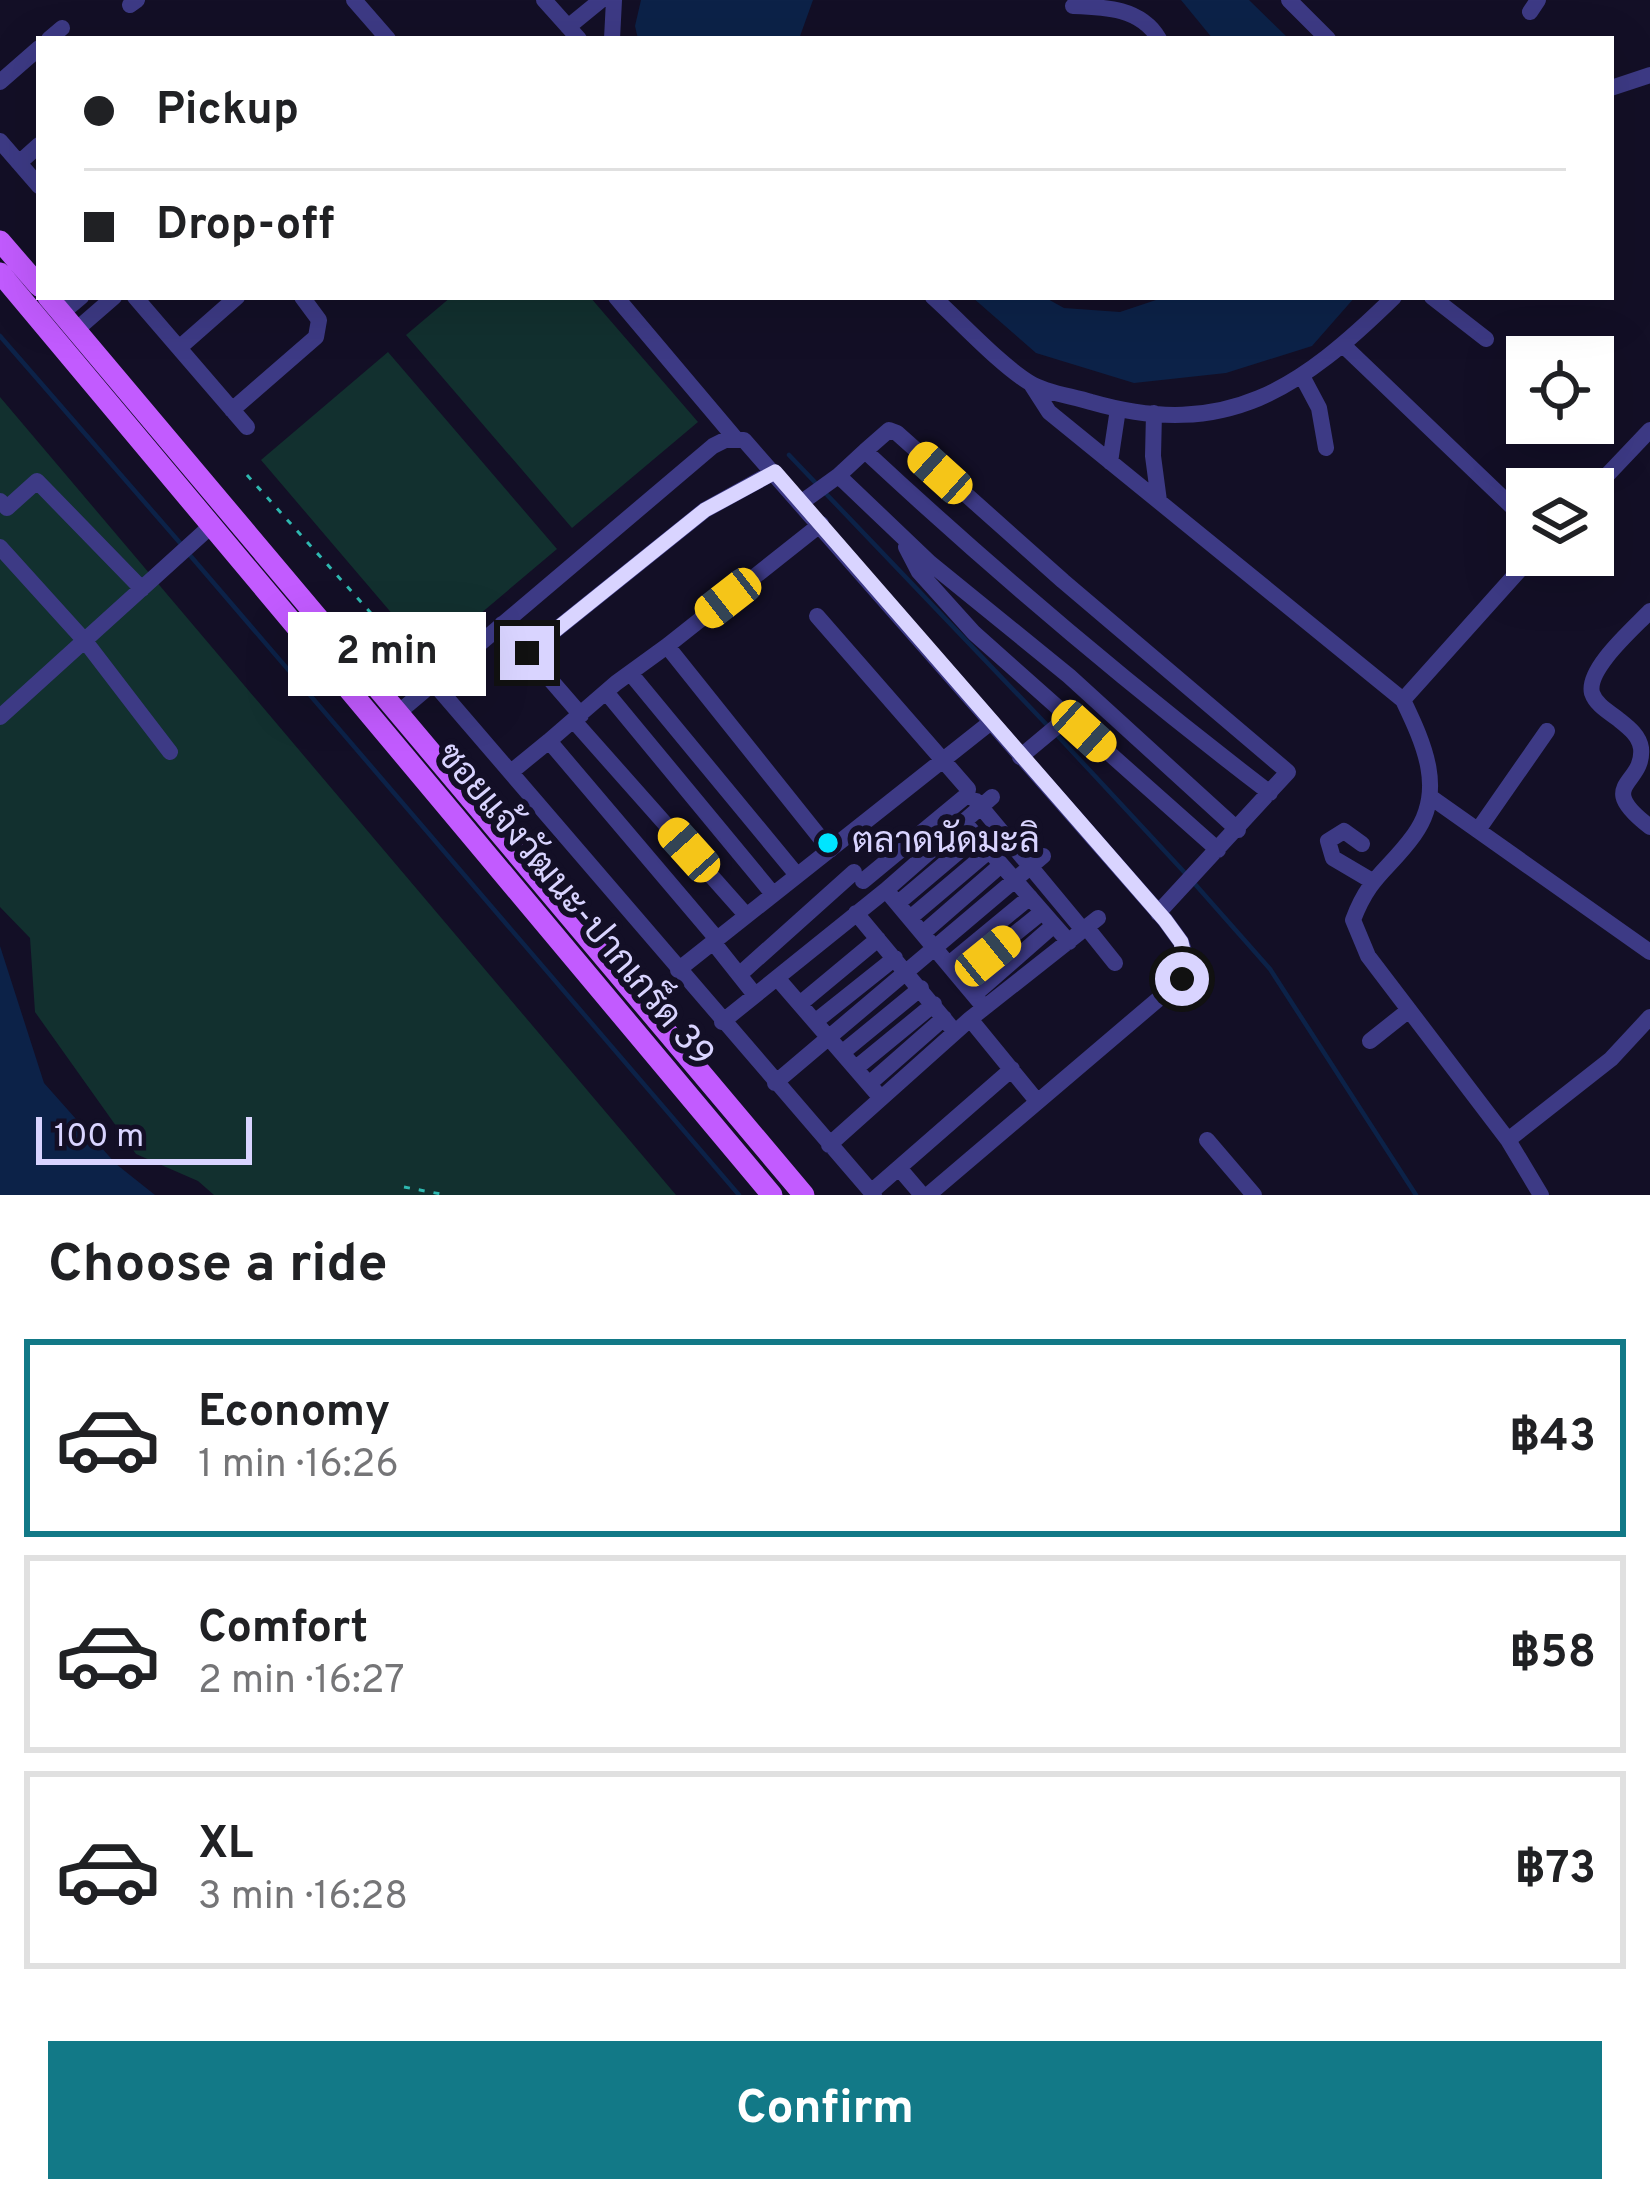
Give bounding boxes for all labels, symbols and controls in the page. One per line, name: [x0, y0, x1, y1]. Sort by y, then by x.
text: Pickup: [156, 83, 299, 140]
text: Drop-off: [156, 198, 335, 255]
map controls: [1506, 336, 1614, 576]
button: locate: [1506, 336, 1614, 444]
car: [901, 436, 979, 510]
button: layers: [1506, 468, 1614, 576]
car: [689, 562, 767, 634]
callout: 2 min: [287, 611, 485, 695]
route end: [500, 626, 554, 680]
text: 2 min: [336, 629, 438, 678]
car: [1045, 694, 1123, 768]
street label: ซอยแจ้งวัฒนะ-ปากเกร็ด 39: [425, 731, 727, 1078]
car: [652, 811, 726, 889]
place label: ตลาดนัดมะลิ: [852, 819, 1040, 866]
marker: ตลาดนัดมะลิ: [815, 830, 841, 856]
car: [949, 919, 1027, 993]
route start: [1155, 952, 1209, 1006]
scale bar: [36, 1111, 252, 1164]
text: 100 m: [54, 1117, 144, 1159]
text: Choose a ride: [48, 1232, 388, 1301]
icon: car: [54, 1384, 162, 1492]
text: Economy: [198, 1385, 390, 1442]
text: ฿43: [1509, 1410, 1596, 1467]
text: 1 min · 16:26: [198, 1442, 399, 1491]
icon: car: [54, 1600, 162, 1708]
text: Comfort: [198, 1601, 368, 1658]
text: ฿58: [1509, 1626, 1596, 1683]
text: 2 min · 16:27: [198, 1658, 405, 1707]
icon: car: [54, 1816, 162, 1924]
text: XL: [198, 1817, 253, 1874]
text: ฿73: [1515, 1842, 1596, 1899]
text: 3 min · 16:28: [198, 1874, 408, 1923]
button: Confirm: [48, 2041, 1602, 2179]

